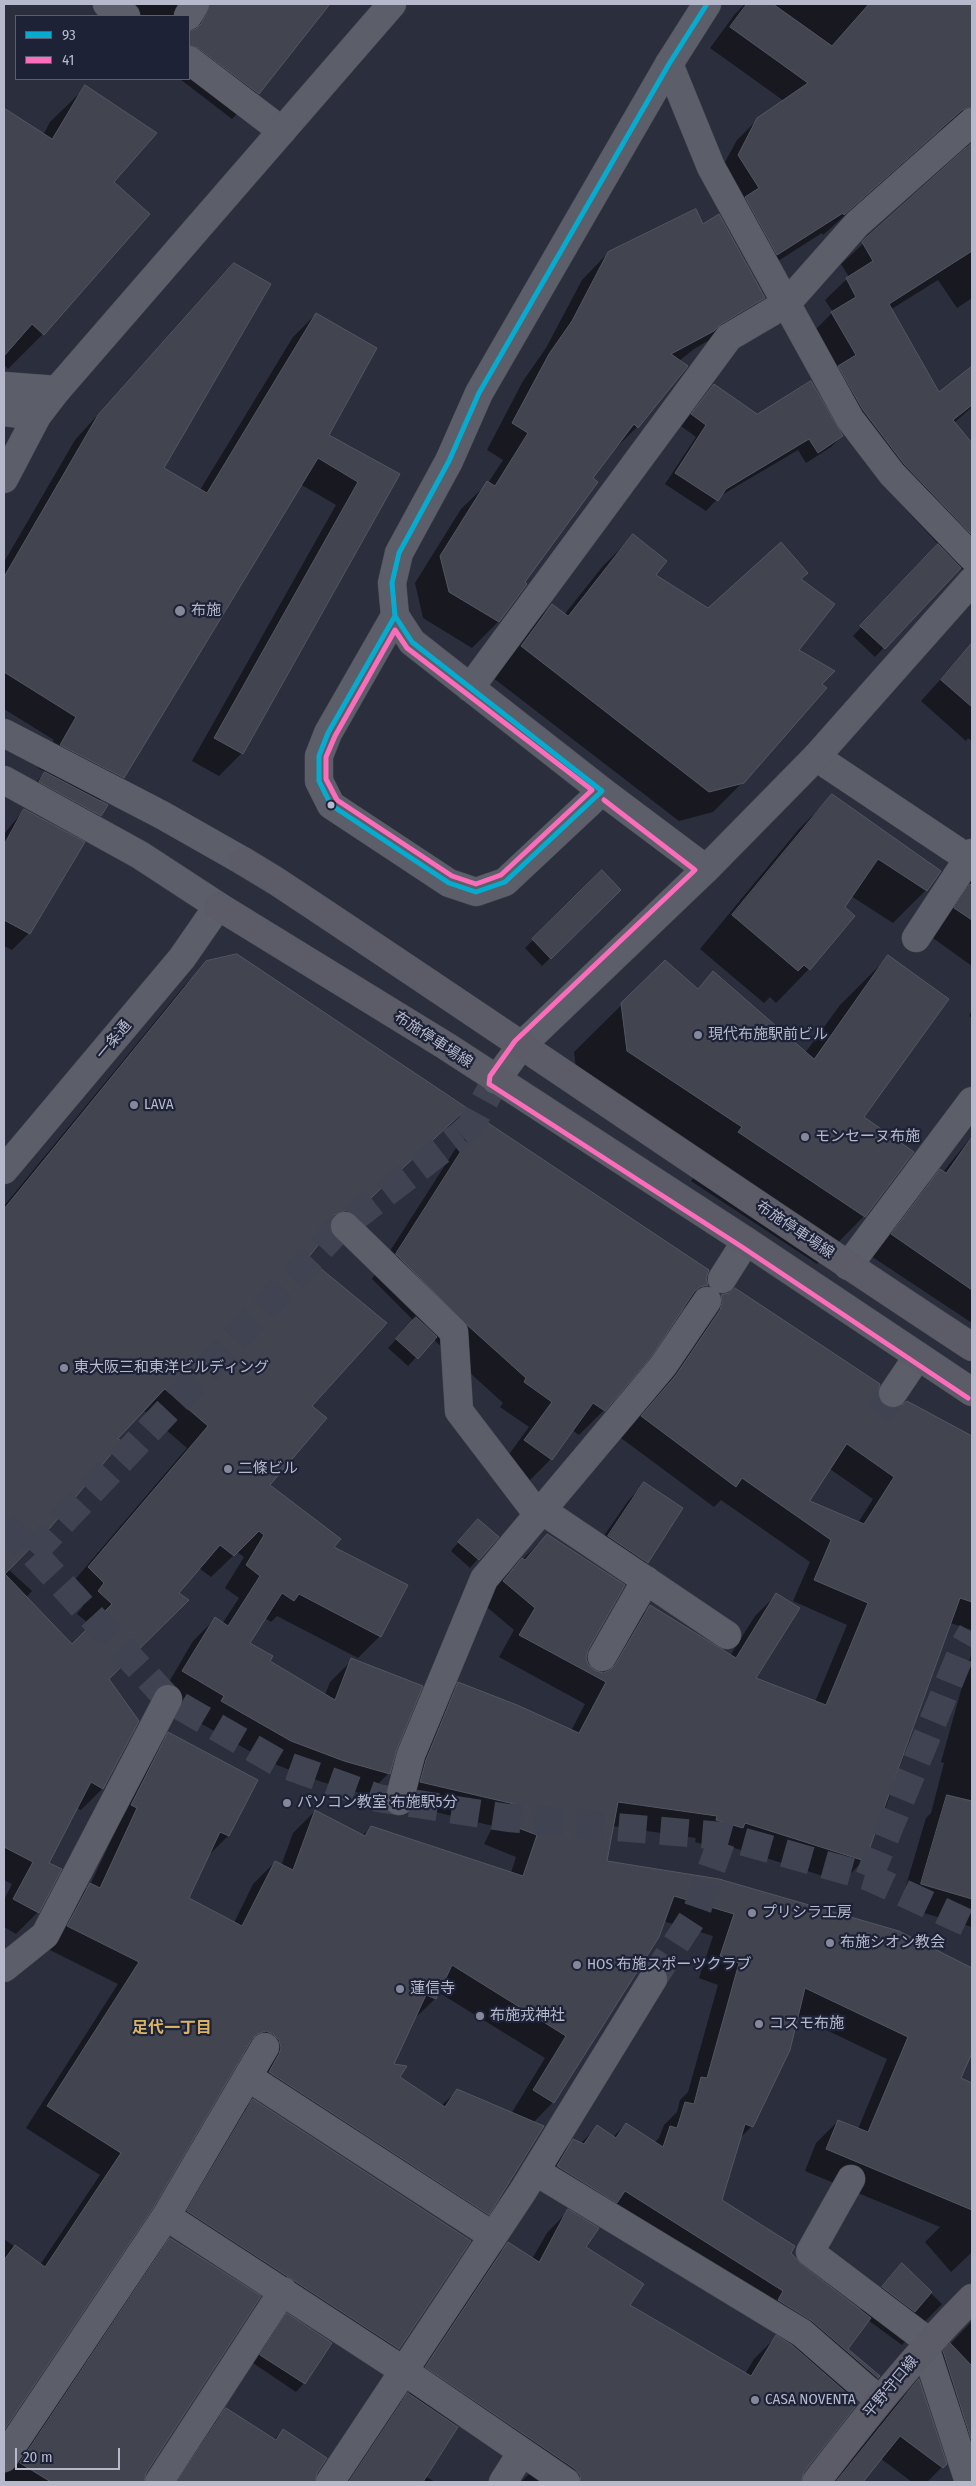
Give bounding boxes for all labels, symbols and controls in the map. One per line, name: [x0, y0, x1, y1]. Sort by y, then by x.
legend: [15, 15, 190, 80]
text: 93: [62, 26, 76, 44]
text: 41: [62, 51, 74, 69]
place label: 布施: [191, 602, 221, 620]
marker: 布施: [173, 604, 187, 618]
unlabelled marker: [326, 800, 336, 810]
street label: 布施停車場線: [390, 1008, 476, 1072]
street label: 一条通: [93, 1017, 135, 1063]
place label: 現代布施駅前ビル: [708, 1026, 828, 1044]
marker: 現代布施駅前ビル: [692, 1029, 704, 1041]
place label: LAVA: [144, 1096, 174, 1114]
marker: LAVA: [128, 1099, 140, 1111]
place label: モンセーヌ布施: [815, 1128, 920, 1146]
marker: モンセーヌ布施: [799, 1131, 811, 1143]
street label: 布施停車場線: [753, 1197, 837, 1263]
place label: 東大阪三和東洋ビルディング: [74, 1359, 269, 1377]
marker: 東大阪三和東洋ビルディング: [58, 1362, 70, 1374]
place label: 二條ビル: [238, 1460, 298, 1478]
marker: 二條ビル: [222, 1463, 234, 1475]
place label: パソコン教室 布施駅5分: [297, 1794, 457, 1812]
marker: パソコン教室 布施駅5分: [281, 1797, 293, 1809]
place label: プリシラ工房: [762, 1904, 852, 1922]
marker: プリシラ工房: [746, 1907, 758, 1919]
place label: 布施シオン教会: [840, 1934, 945, 1952]
marker: 布施シオン教会: [824, 1937, 836, 1949]
place label: HOS 布施スポーツクラブ: [587, 1956, 751, 1974]
marker: HOS 布施スポーツクラブ: [571, 1959, 583, 1971]
place label: 蓮信寺: [410, 1980, 455, 1998]
marker: 蓮信寺: [394, 1983, 406, 1995]
place label: 布施戎神社: [490, 2007, 565, 2025]
marker: 布施戎神社: [474, 2010, 486, 2022]
place label: コスモ布施: [769, 2015, 844, 2033]
marker: コスモ布施: [753, 2018, 765, 2030]
district label: 足代一丁目: [132, 2019, 212, 2039]
street label: 平野守口線: [860, 2352, 922, 2422]
place label: CASA NOVENTA: [765, 2391, 856, 2409]
marker: CASA NOVENTA: [749, 2394, 761, 2406]
scale bar: [18, 2438, 122, 2470]
text: 20 m: [23, 2448, 53, 2466]

